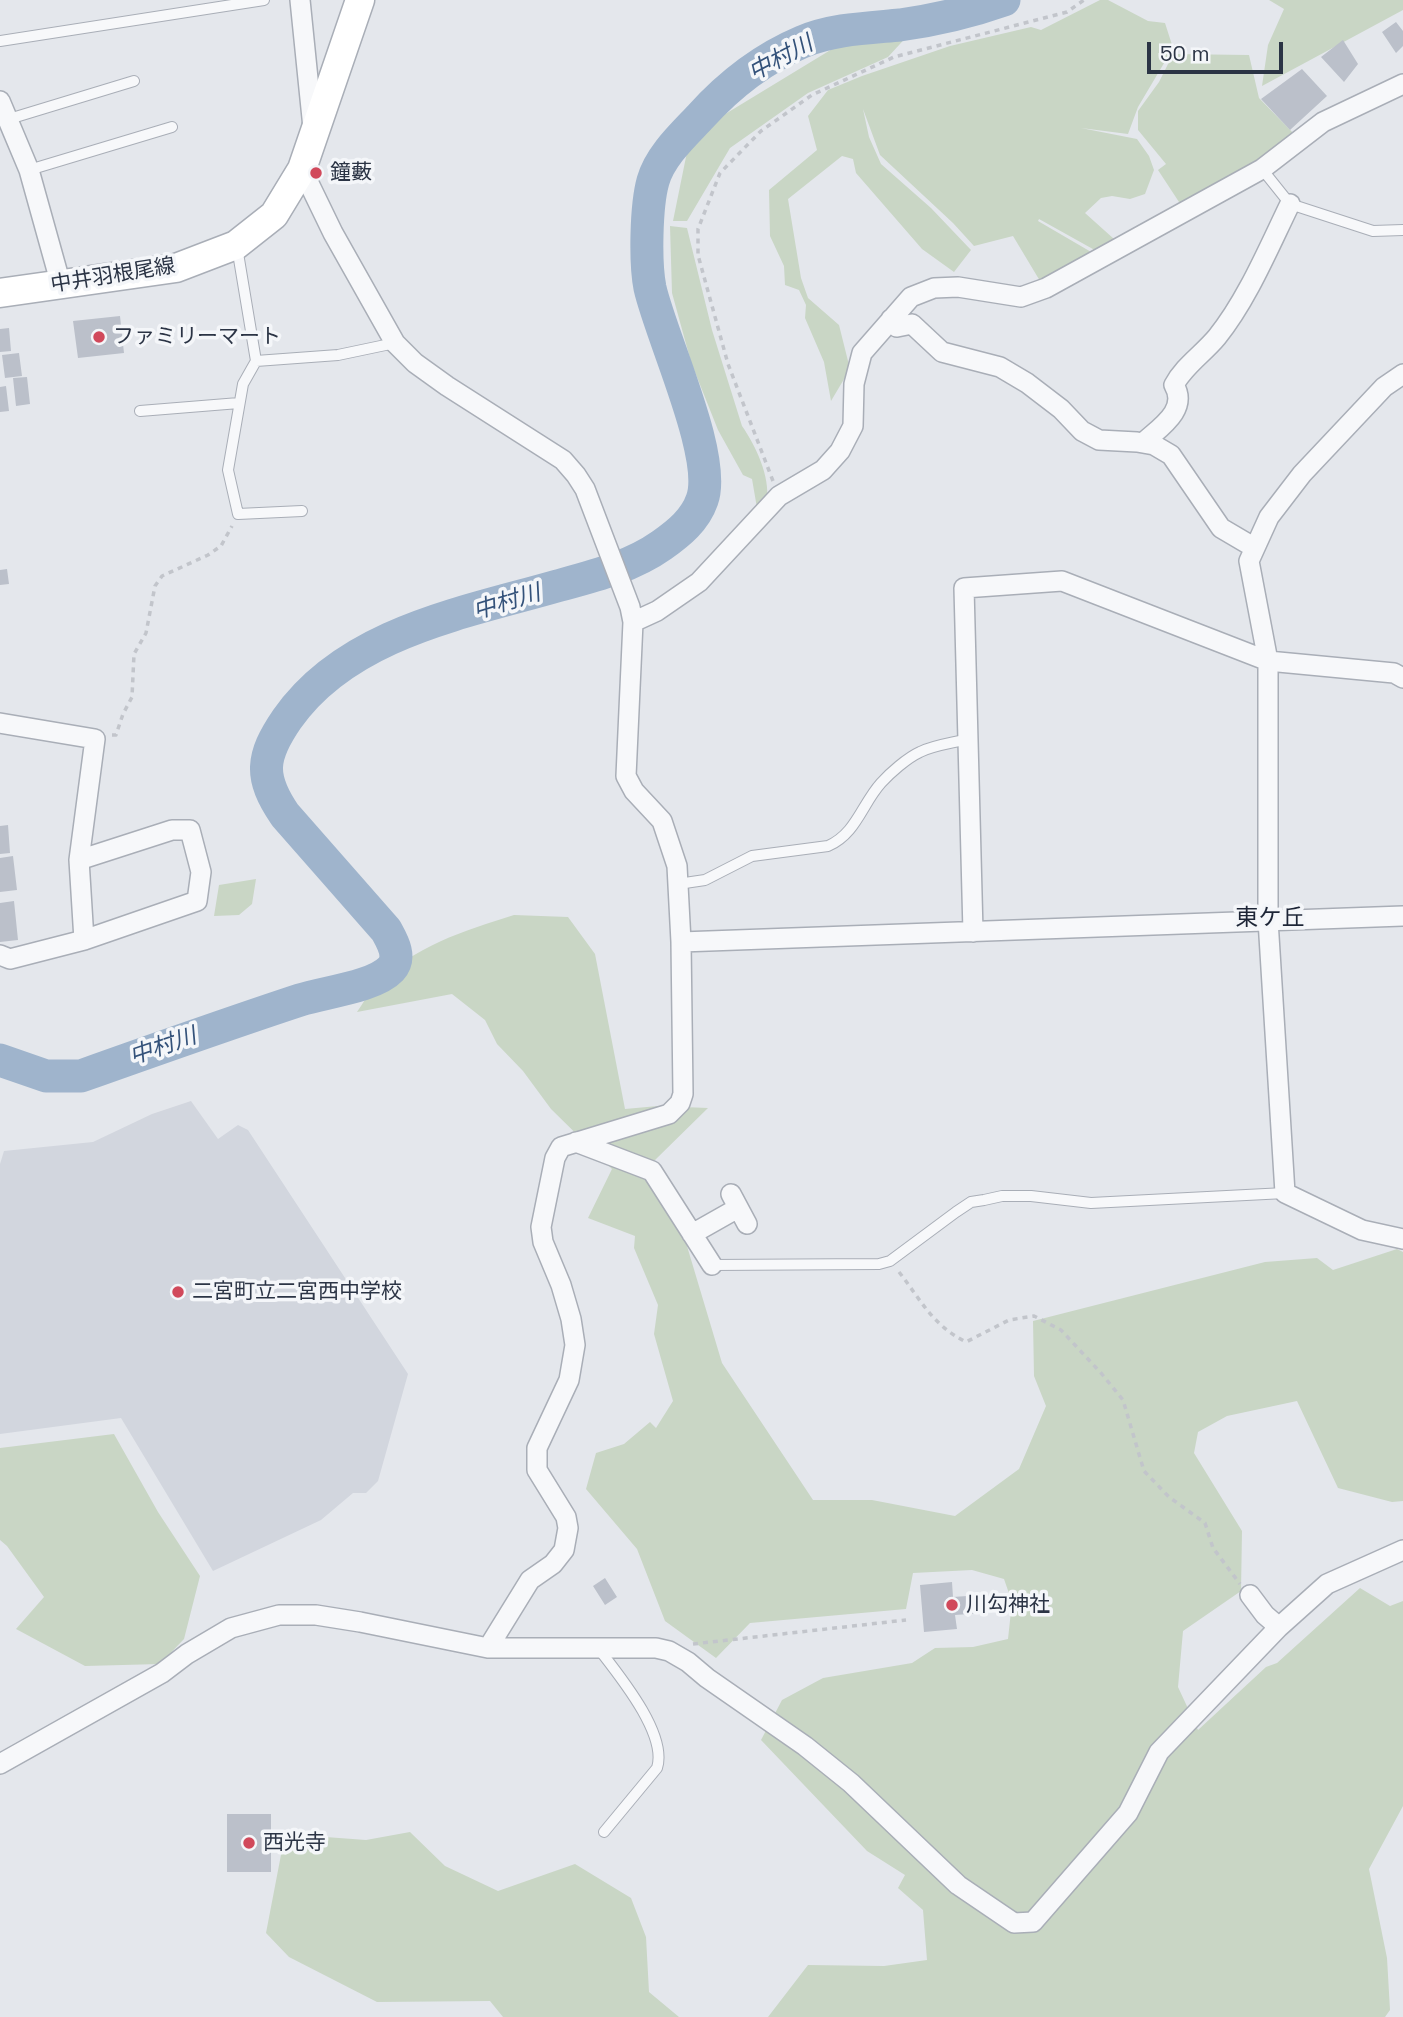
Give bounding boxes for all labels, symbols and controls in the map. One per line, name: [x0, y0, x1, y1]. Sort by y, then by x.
scale bar: [1151, 28, 1288, 72]
water label: 中村川: [744, 31, 818, 87]
text: 50 m: [1160, 40, 1210, 67]
place label: 鐘藪: [330, 160, 372, 186]
marker: 鐘藪: [308, 165, 324, 181]
street label: 中井羽根尾線: [49, 254, 177, 298]
place label: ファミリーマート: [113, 324, 281, 350]
marker: ファミリーマート: [91, 329, 107, 345]
water label: 中村川: [470, 580, 544, 626]
district label: 東ケ丘: [1236, 905, 1304, 933]
water label: 中村川: [126, 1023, 200, 1071]
place label: 二宮町立二宮西中学校: [192, 1279, 402, 1305]
marker: 二宮町立二宮西中学校: [170, 1284, 186, 1300]
place label: 川勾神社: [966, 1592, 1050, 1618]
marker: 川勾神社: [944, 1597, 960, 1613]
place label: 西光寺: [263, 1830, 326, 1856]
marker: 西光寺: [241, 1835, 257, 1851]

